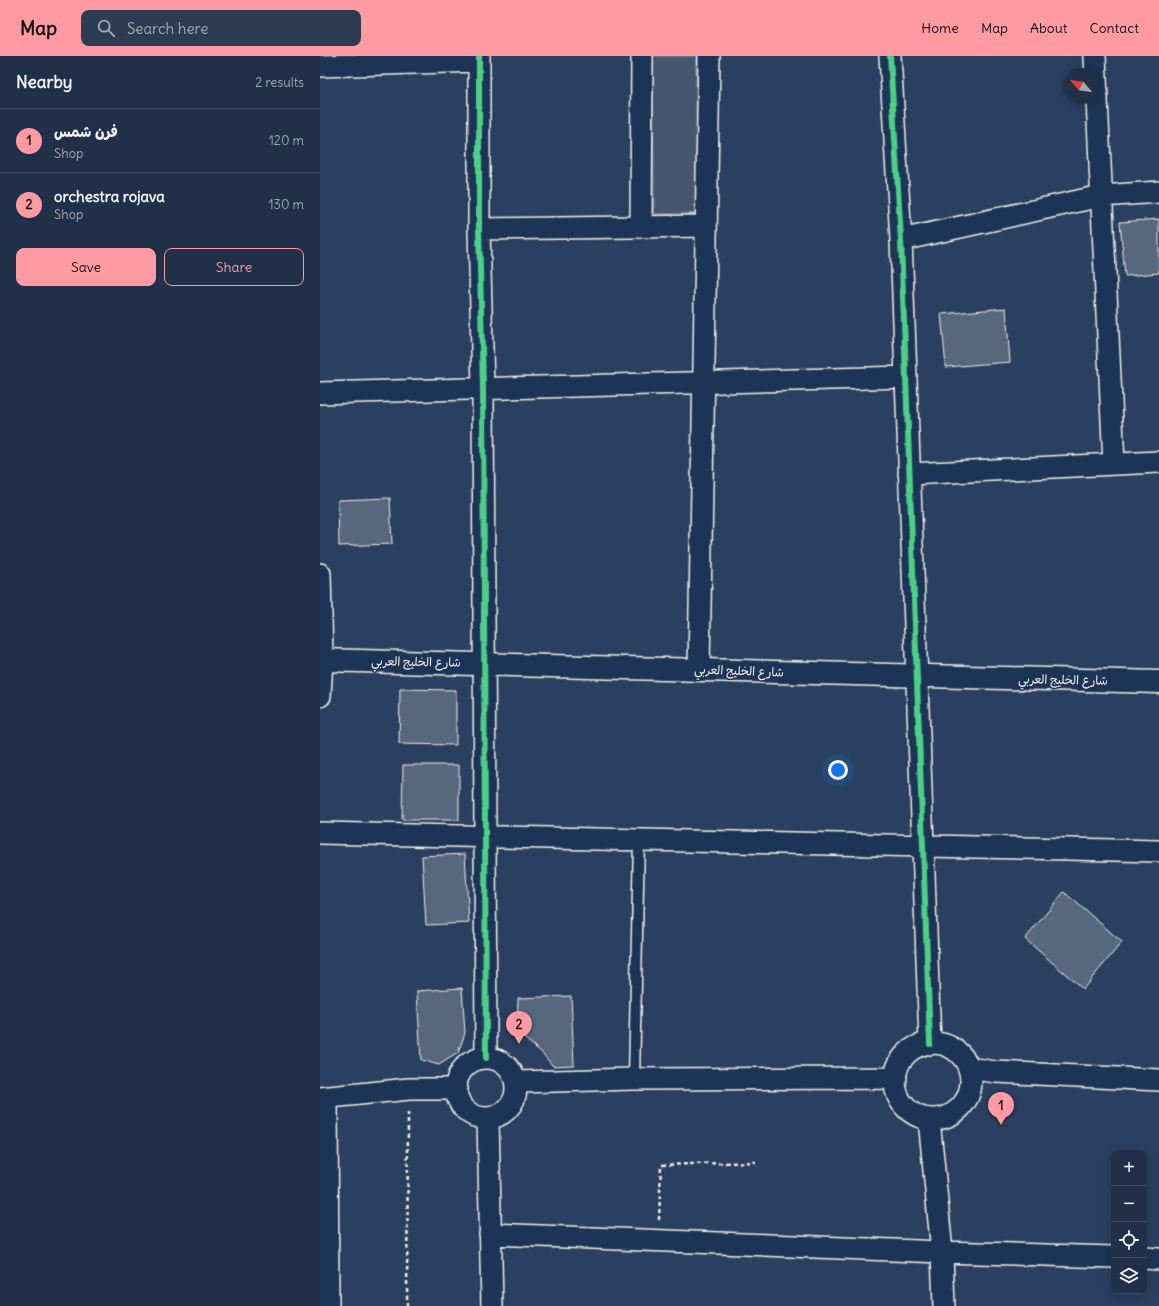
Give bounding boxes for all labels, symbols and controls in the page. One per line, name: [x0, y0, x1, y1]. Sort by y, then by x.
search box: [81, 10, 361, 46]
text: Map: [20, 16, 57, 40]
icon: search: [95, 17, 117, 39]
text: Search here: [127, 19, 208, 38]
text: Home: [921, 19, 959, 37]
text: Map: [981, 19, 1008, 37]
text: About: [1030, 19, 1068, 37]
text: Contact: [1090, 19, 1139, 37]
north arrow: [1063, 68, 1099, 104]
text: Nearby: [16, 71, 72, 93]
text: 2 results: [255, 74, 304, 91]
text: فرن شمس: [54, 122, 118, 141]
text: 1: [26, 132, 32, 149]
text: 120 m: [269, 132, 304, 149]
text: Shop: [54, 145, 83, 162]
text: orchestra rojava: [54, 187, 165, 206]
text: 2: [25, 196, 33, 213]
text: 130 m: [268, 196, 304, 213]
text: Shop: [54, 206, 83, 223]
button: Save: [16, 248, 156, 286]
button: Share: [164, 248, 304, 286]
street label: شارع الخليج العربي: [371, 653, 461, 674]
street label: شارع الخليج العربي: [694, 661, 784, 684]
street label: شارع الخليج العربي: [1018, 671, 1108, 692]
your location: [828, 760, 848, 780]
pin: 2: [506, 1011, 532, 1044]
pin: 1: [988, 1092, 1014, 1125]
map controls: [1111, 1150, 1147, 1294]
button: +: [1111, 1150, 1147, 1186]
button: −: [1111, 1186, 1147, 1222]
button: locate: [1111, 1222, 1147, 1258]
button: layers: [1111, 1258, 1147, 1294]

